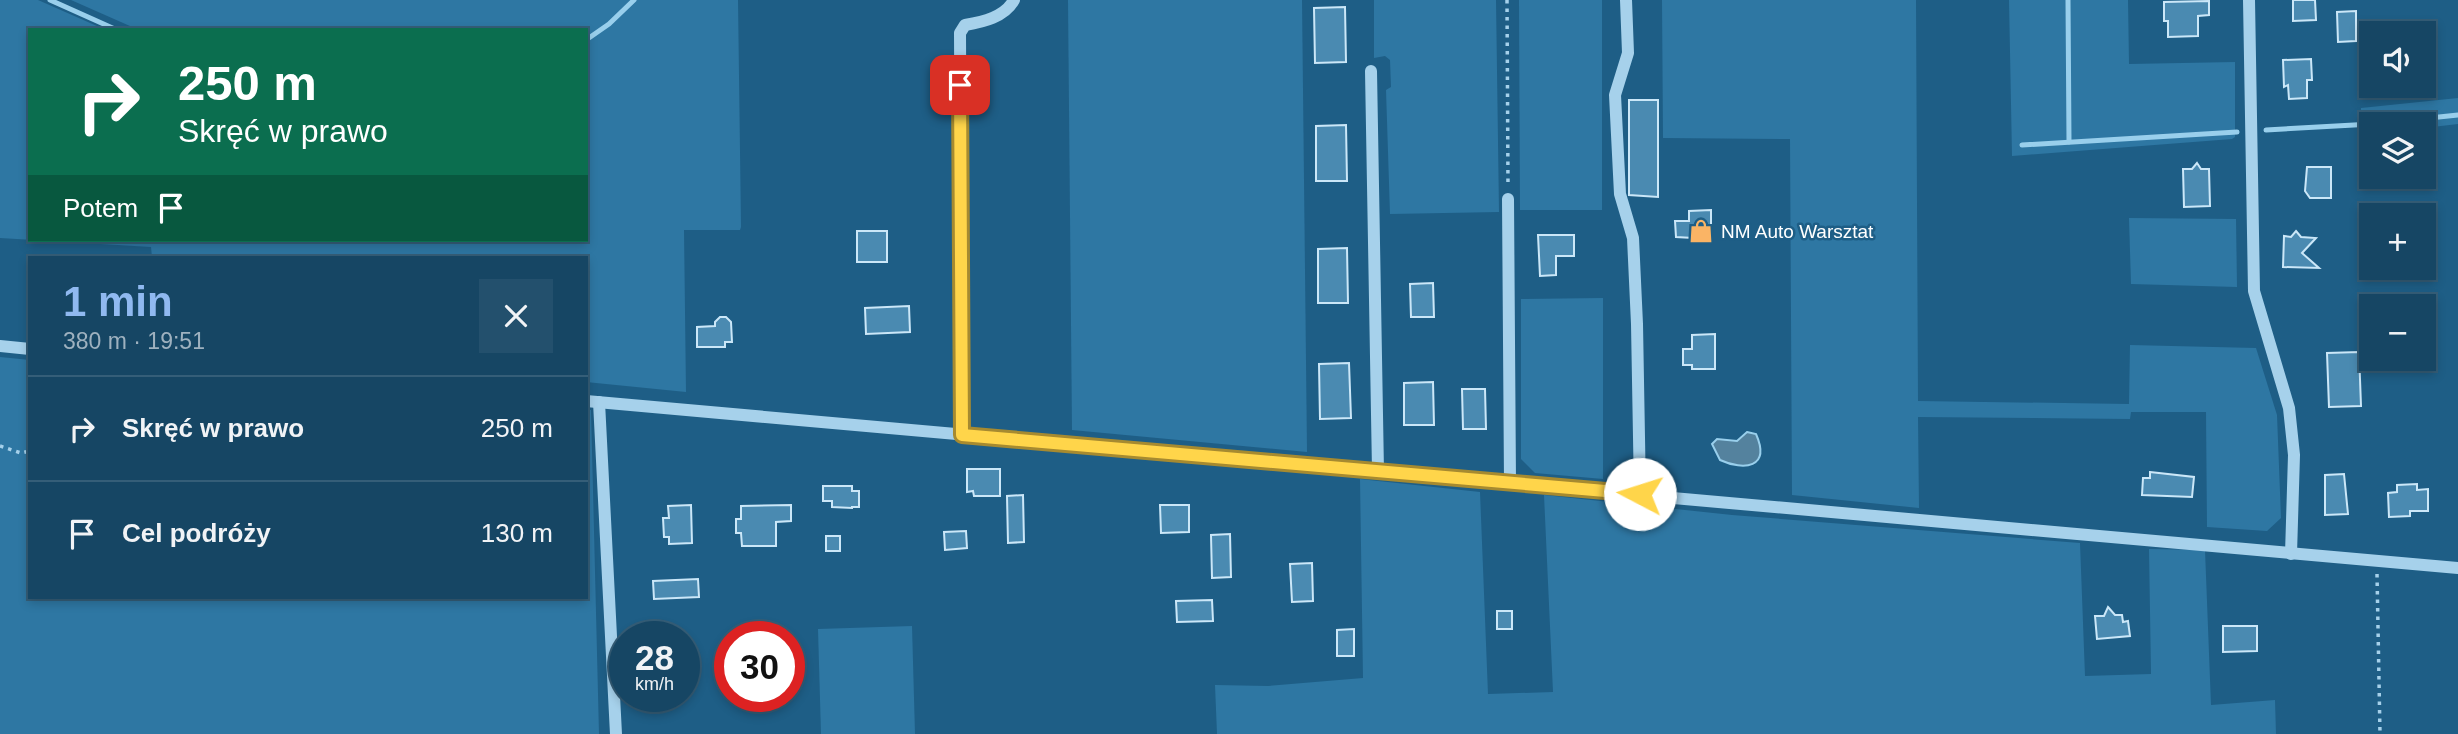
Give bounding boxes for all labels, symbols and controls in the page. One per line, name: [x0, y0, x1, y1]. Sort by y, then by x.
map controls: [2359, 21, 2436, 371]
button: sound: [2359, 21, 2436, 98]
pin: [930, 55, 990, 115]
icon: right: [63, 56, 154, 147]
text: 250 m: [178, 56, 317, 110]
icon: arrive: [941, 66, 979, 104]
button: layers: [2359, 112, 2436, 189]
text: Skręć w prawo: [178, 113, 388, 149]
icon: arrive: [152, 189, 190, 227]
text: Potem: [63, 193, 138, 223]
button: +: [2359, 203, 2436, 280]
shop icon: NM Auto Warsztat: [1687, 217, 1715, 245]
place label: NM Auto Warsztat: [1721, 221, 1874, 242]
text: 1 min: [63, 278, 173, 325]
button: close: [479, 279, 553, 353]
button: −: [2359, 294, 2436, 371]
text: 380 m · 19:51: [63, 328, 205, 354]
icon: right: [63, 410, 101, 448]
text: Skręć w prawo: [122, 413, 304, 443]
text: 250 m: [481, 413, 553, 443]
position arrow: [1603, 457, 1677, 531]
icon: arrive: [63, 515, 101, 553]
text: Cel podróży: [122, 518, 271, 548]
text: 130 m: [481, 518, 553, 548]
speed limit sign: 30: [714, 621, 805, 712]
text: 28: [635, 638, 674, 677]
text: km/h: [635, 674, 674, 694]

